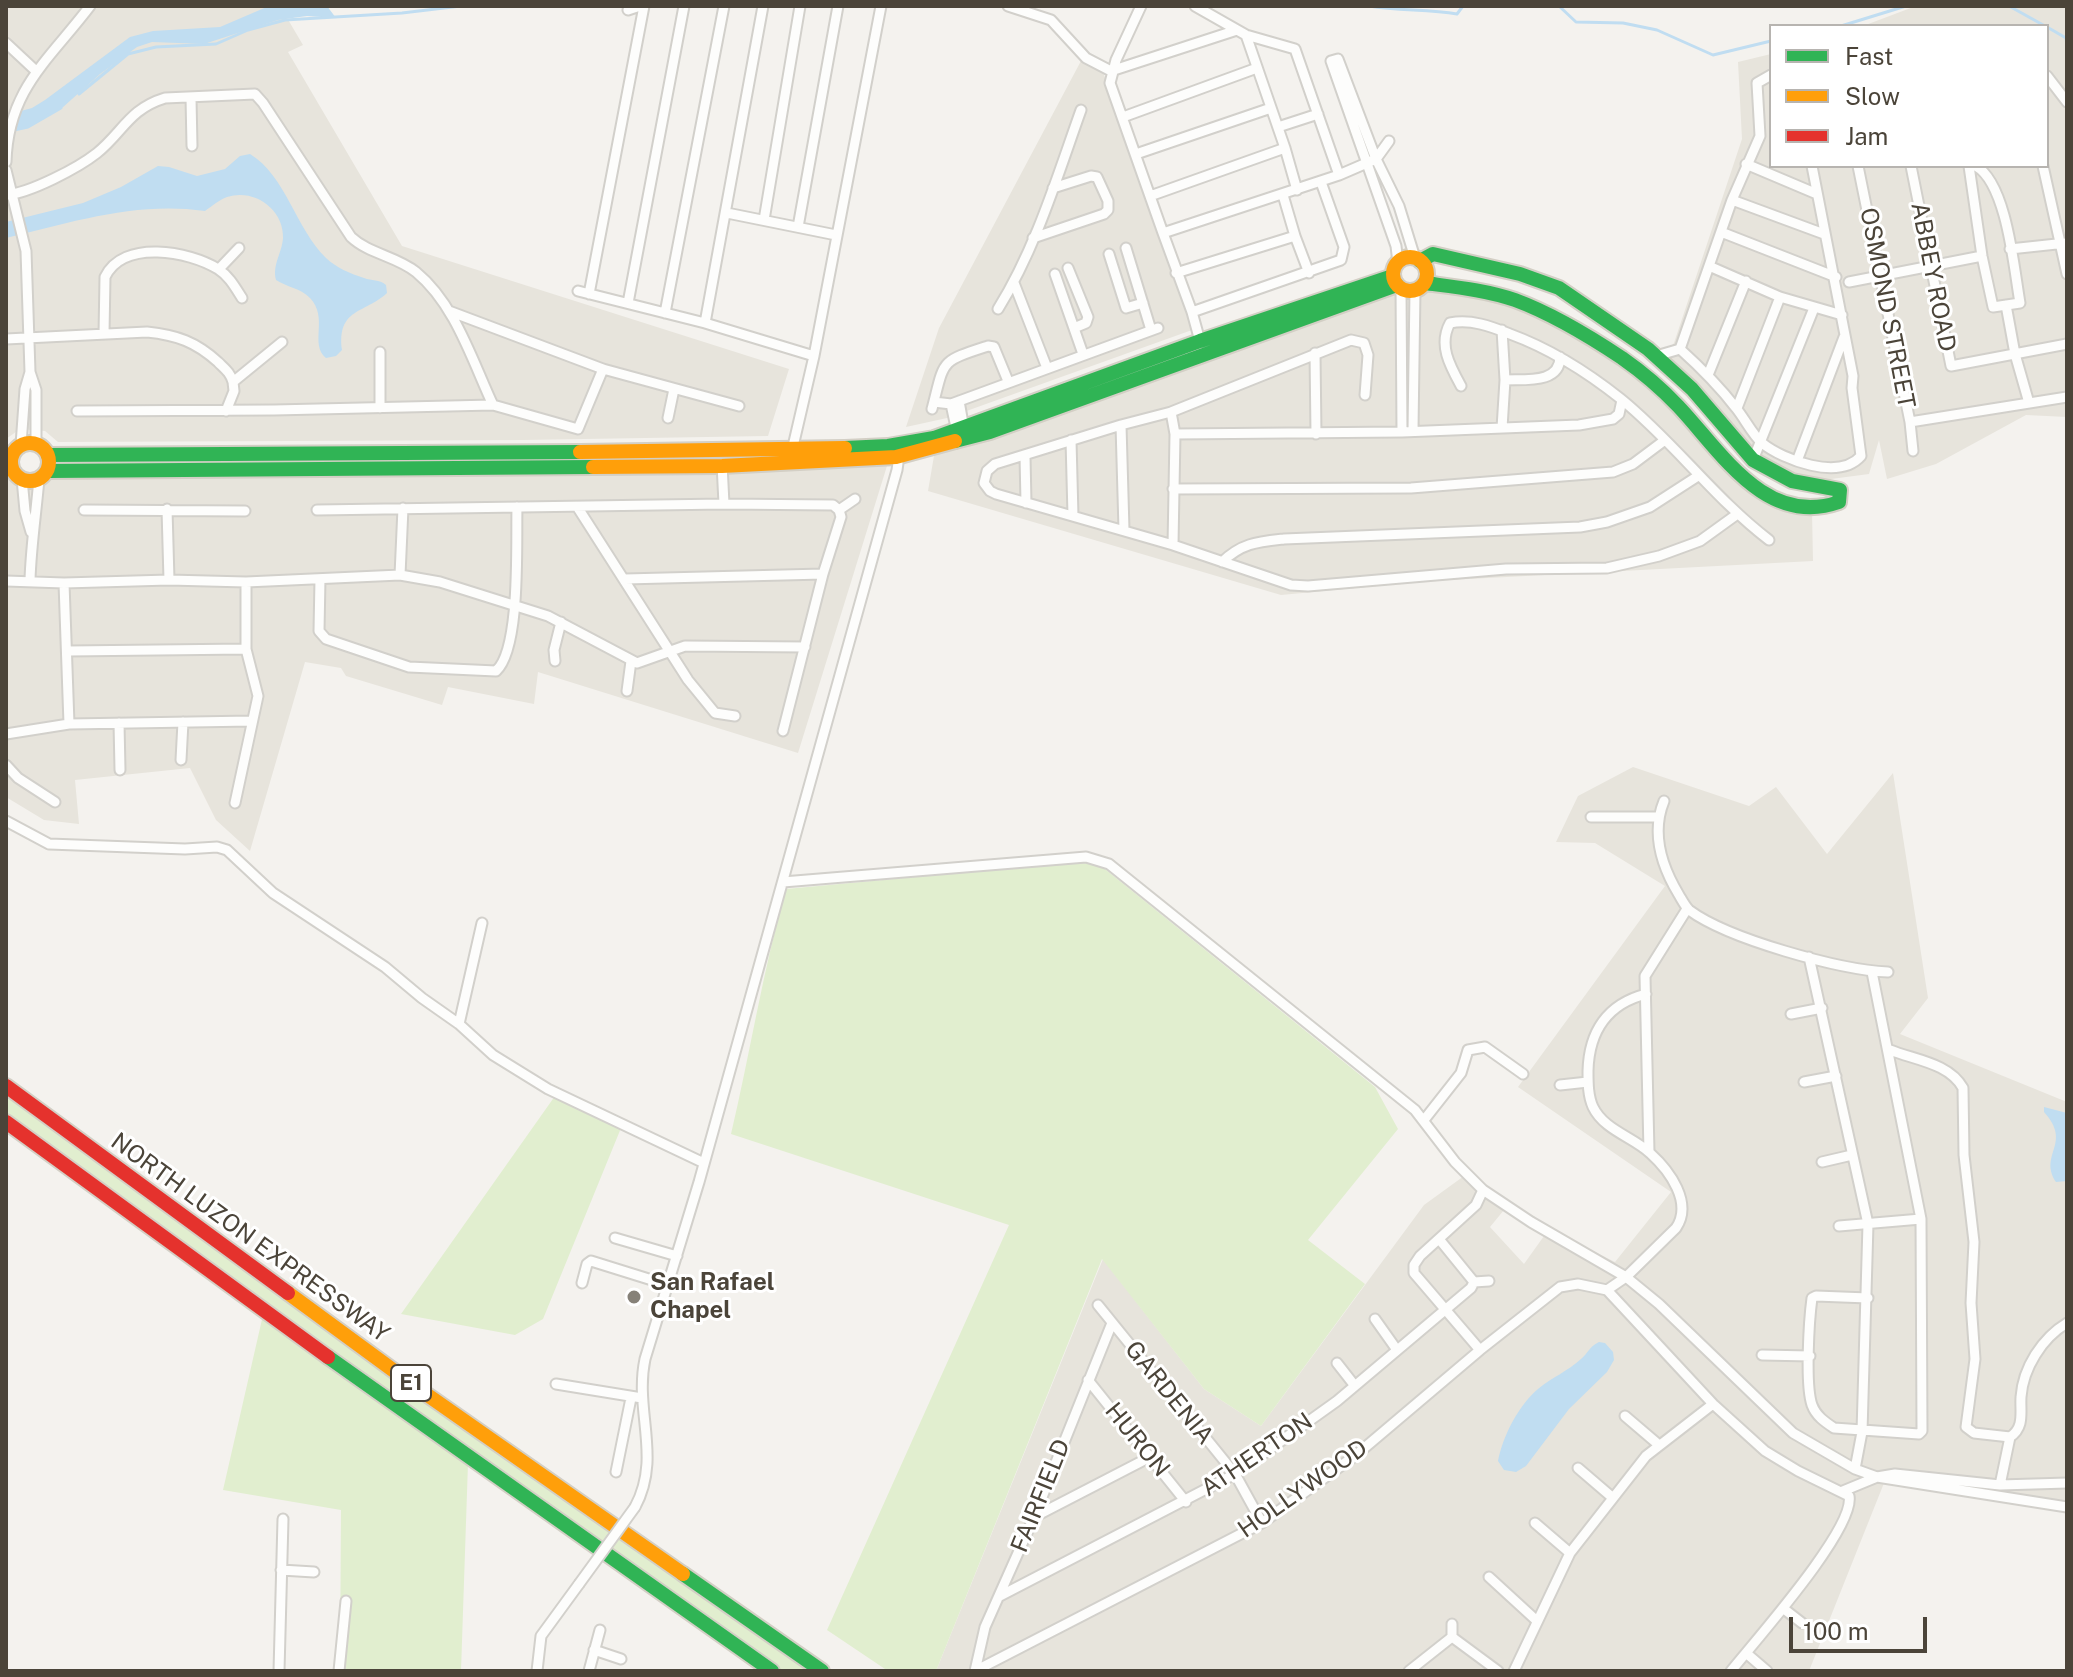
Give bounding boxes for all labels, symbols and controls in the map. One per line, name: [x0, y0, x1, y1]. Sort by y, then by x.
legend: [1769, 24, 2049, 168]
text: Fast: [1845, 42, 1893, 70]
text: Slow: [1845, 82, 1900, 110]
text: Jam: [1845, 122, 1888, 150]
street label: ABBEY ROAD: [1904, 200, 1962, 354]
street label: OSMOND STREET: [1853, 205, 1921, 411]
street label: NORTH LUZON EXPRESSWAY: [105, 1127, 395, 1349]
place label: San Rafael Chapel: [650, 1269, 775, 1325]
marker: San Rafael Chapel: [625, 1288, 643, 1306]
street label: GARDENIA: [1119, 1336, 1219, 1450]
road number: E1: [391, 1365, 431, 1401]
street label: HURON: [1099, 1397, 1175, 1483]
street label: ATHERTON: [1196, 1407, 1318, 1503]
street label: HOLLYWOOD: [1233, 1434, 1373, 1544]
street label: FAIRFIELD: [1005, 1435, 1077, 1557]
scale bar: [1793, 1601, 1931, 1651]
text: 100 m: [1803, 1617, 1869, 1645]

